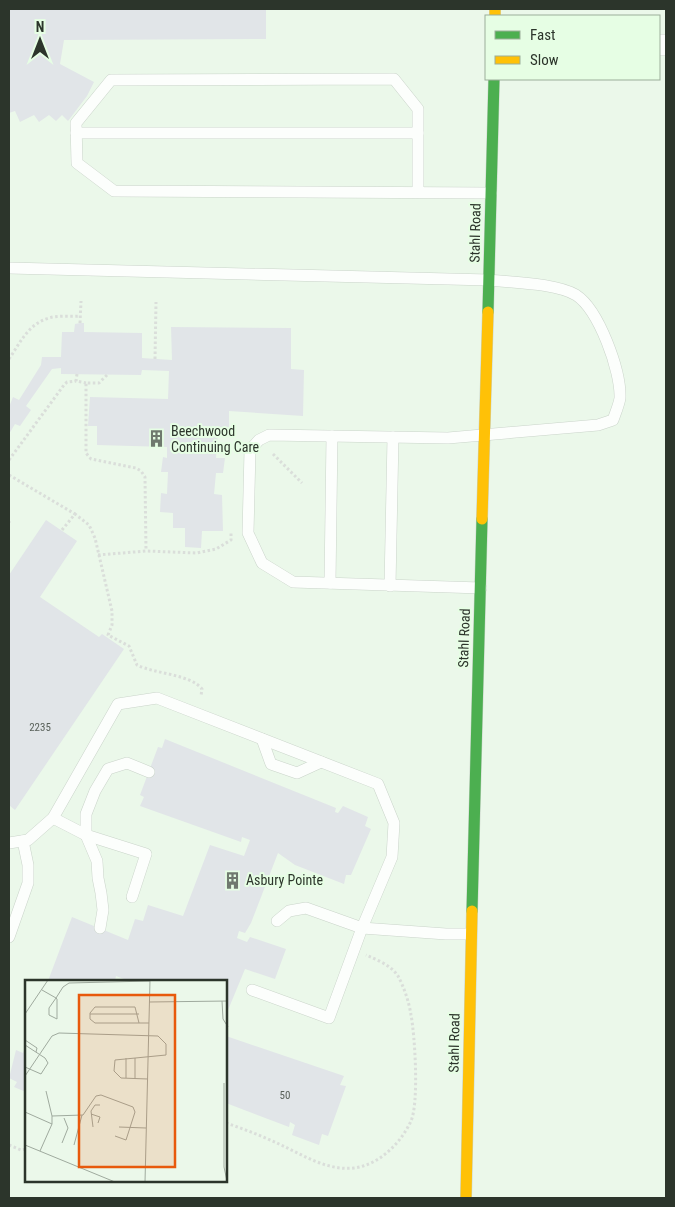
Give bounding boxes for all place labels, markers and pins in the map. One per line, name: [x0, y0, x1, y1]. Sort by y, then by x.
place label: Beechwood Continuing Care: [171, 423, 260, 455]
building icon: Beechwood Continuing Care: [147, 429, 167, 449]
building icon: Asbury Pointe: [222, 870, 242, 890]
place label: Asbury Pointe: [246, 872, 323, 888]

